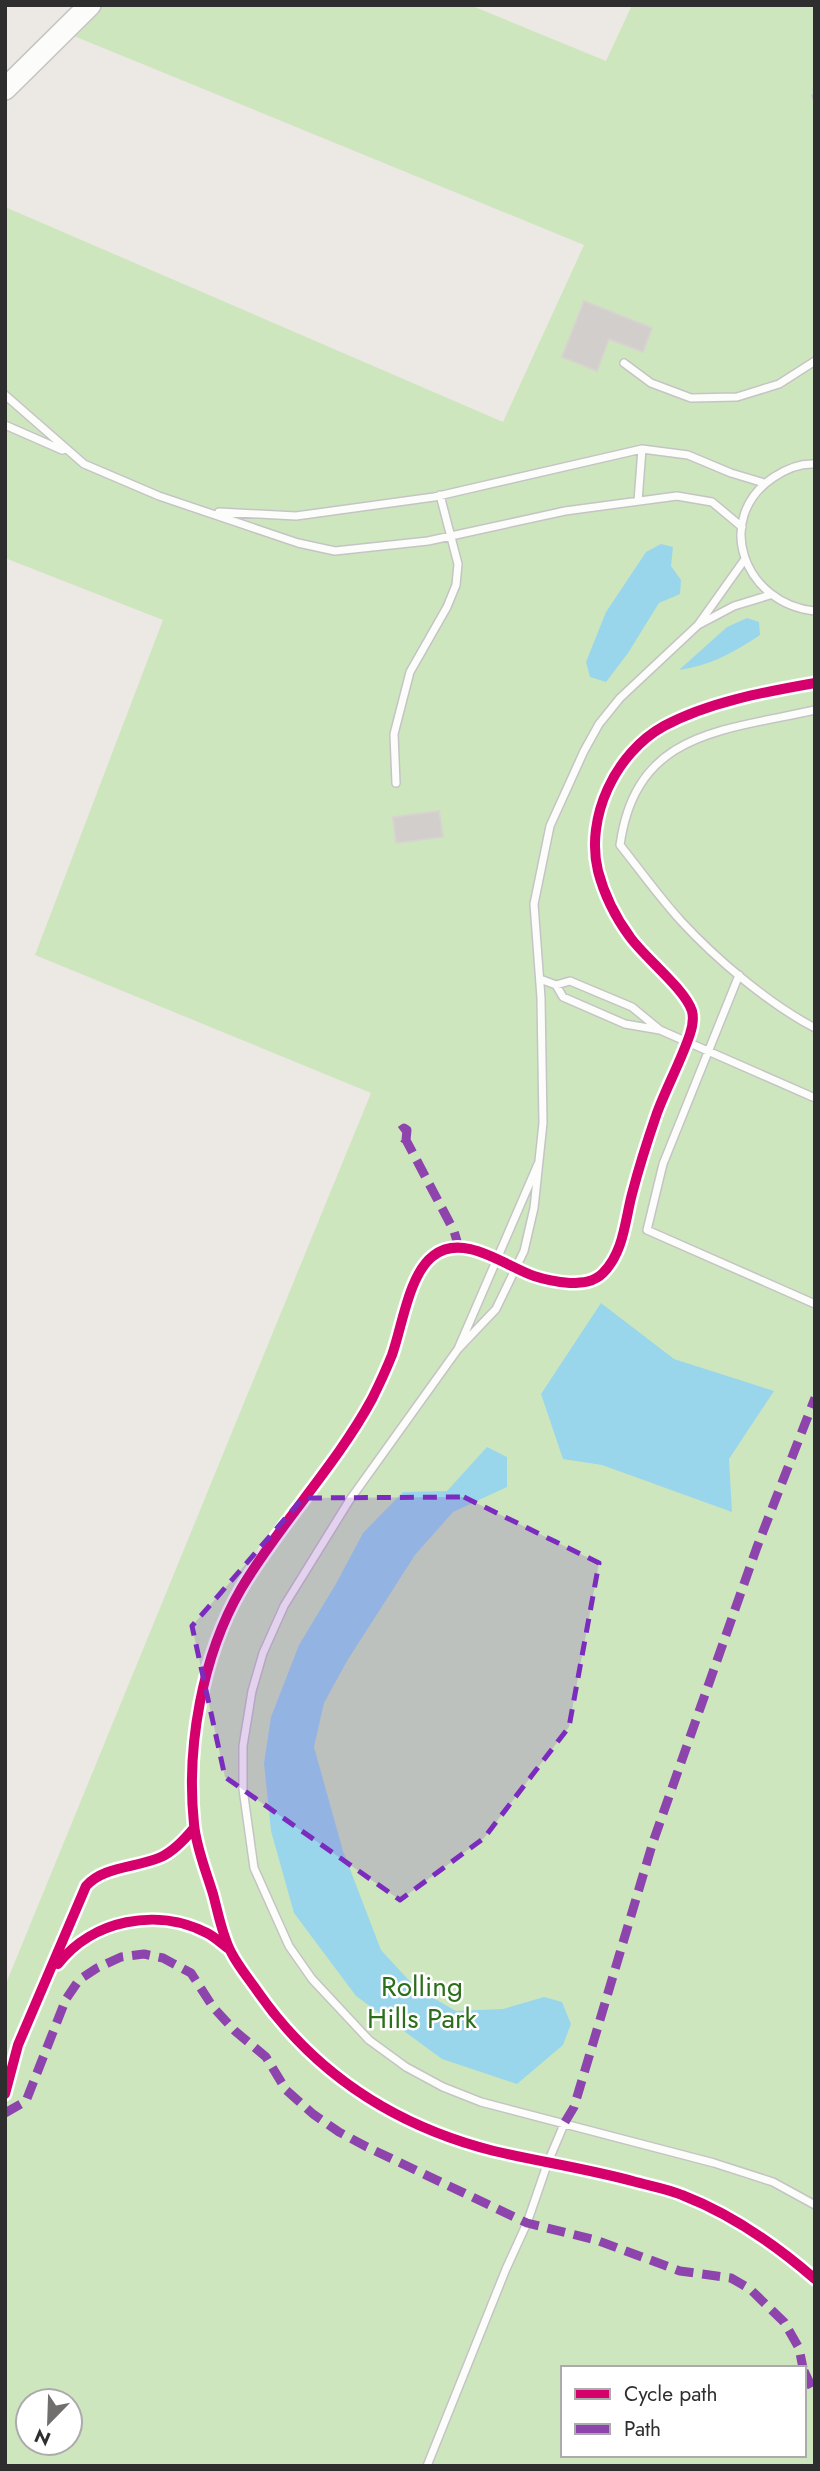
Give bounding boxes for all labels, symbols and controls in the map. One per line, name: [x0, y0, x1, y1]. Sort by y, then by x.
park label: Rolling Hills Park: [367, 1966, 478, 2039]
legend: [561, 2366, 806, 2457]
text: Cycle path: [624, 2379, 717, 2409]
north arrow: [14, 2387, 84, 2457]
text: Path: [624, 2414, 661, 2444]
text: N: [30, 2422, 55, 2453]

